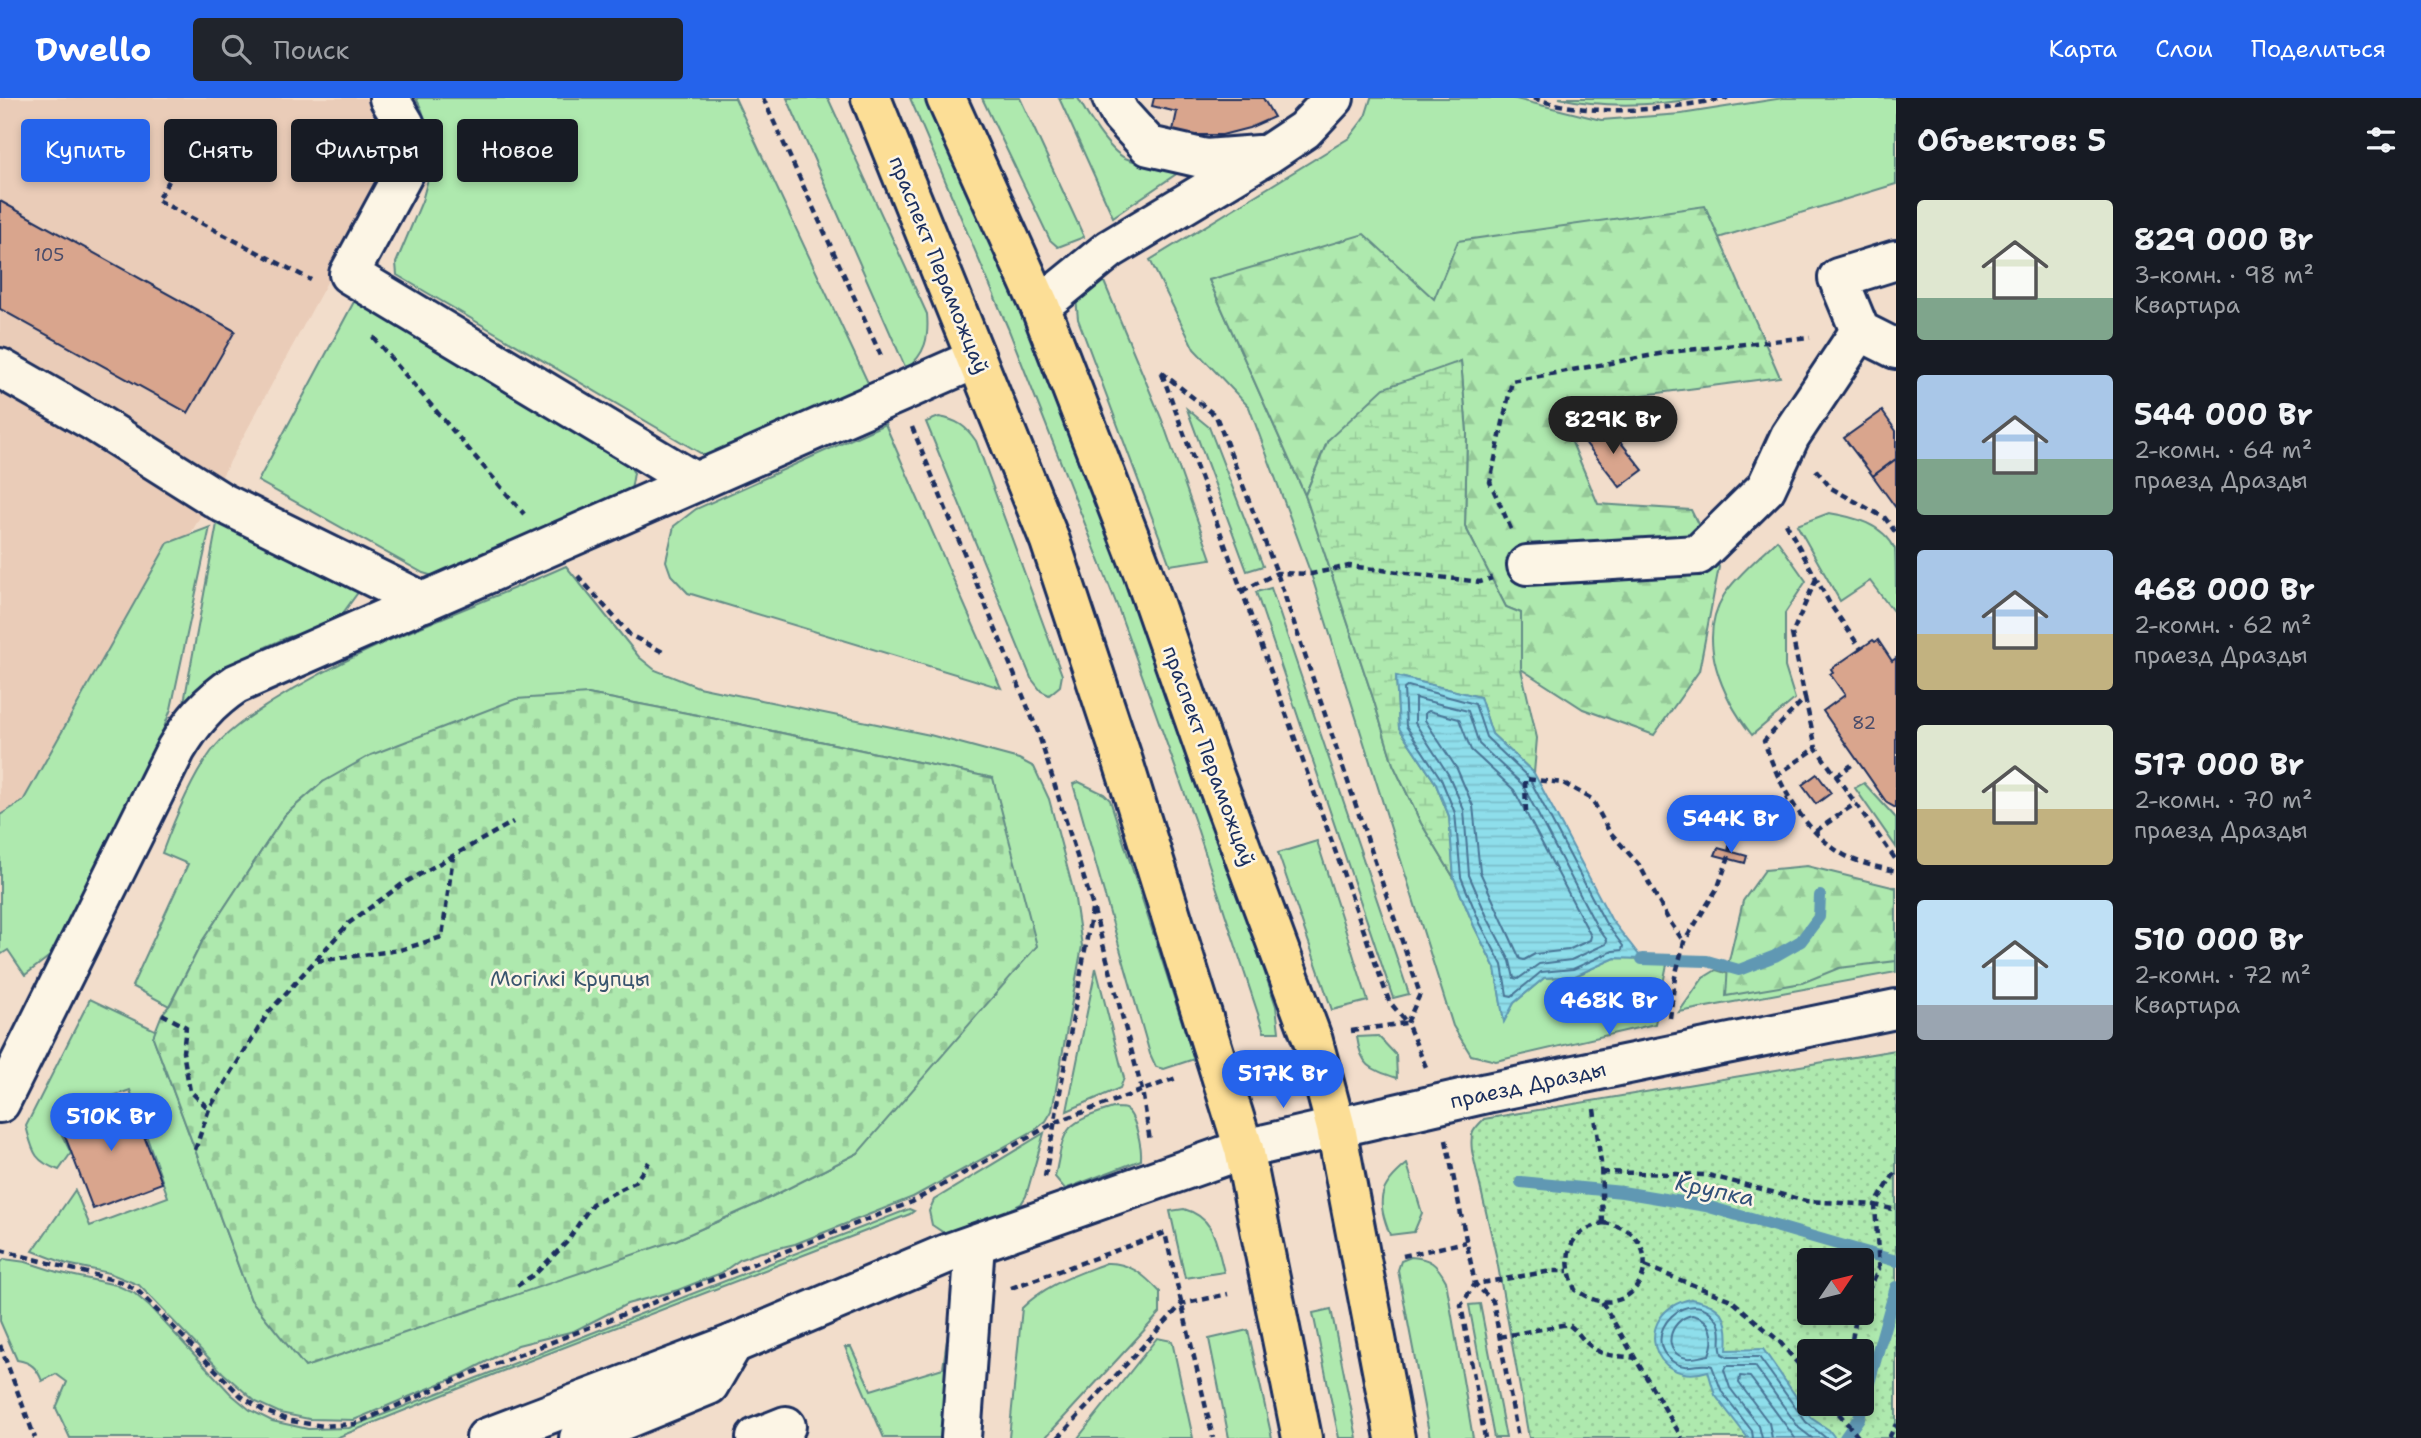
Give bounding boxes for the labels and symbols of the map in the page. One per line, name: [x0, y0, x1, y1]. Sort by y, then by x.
street label: праспект Пераможцаў: [882, 152, 996, 378]
house number: 105: [34, 243, 64, 267]
pin: 829K Br: [1548, 396, 1678, 456]
street label: праспект Пераможцаў: [1156, 642, 1262, 870]
house number: 82: [1852, 711, 1876, 735]
pin: 544K Br: [1666, 796, 1796, 855]
park label: Могілкі Крупцы: [490, 965, 650, 993]
pin: 468K Br: [1544, 978, 1674, 1037]
pin: 517K Br: [1218, 1051, 1348, 1110]
street label: праезд Дразды: [1447, 1055, 1609, 1115]
pin: 510K Br: [46, 1094, 176, 1153]
water label: Крупка: [1673, 1167, 1757, 1213]
north arrow: [1797, 1248, 1874, 1325]

